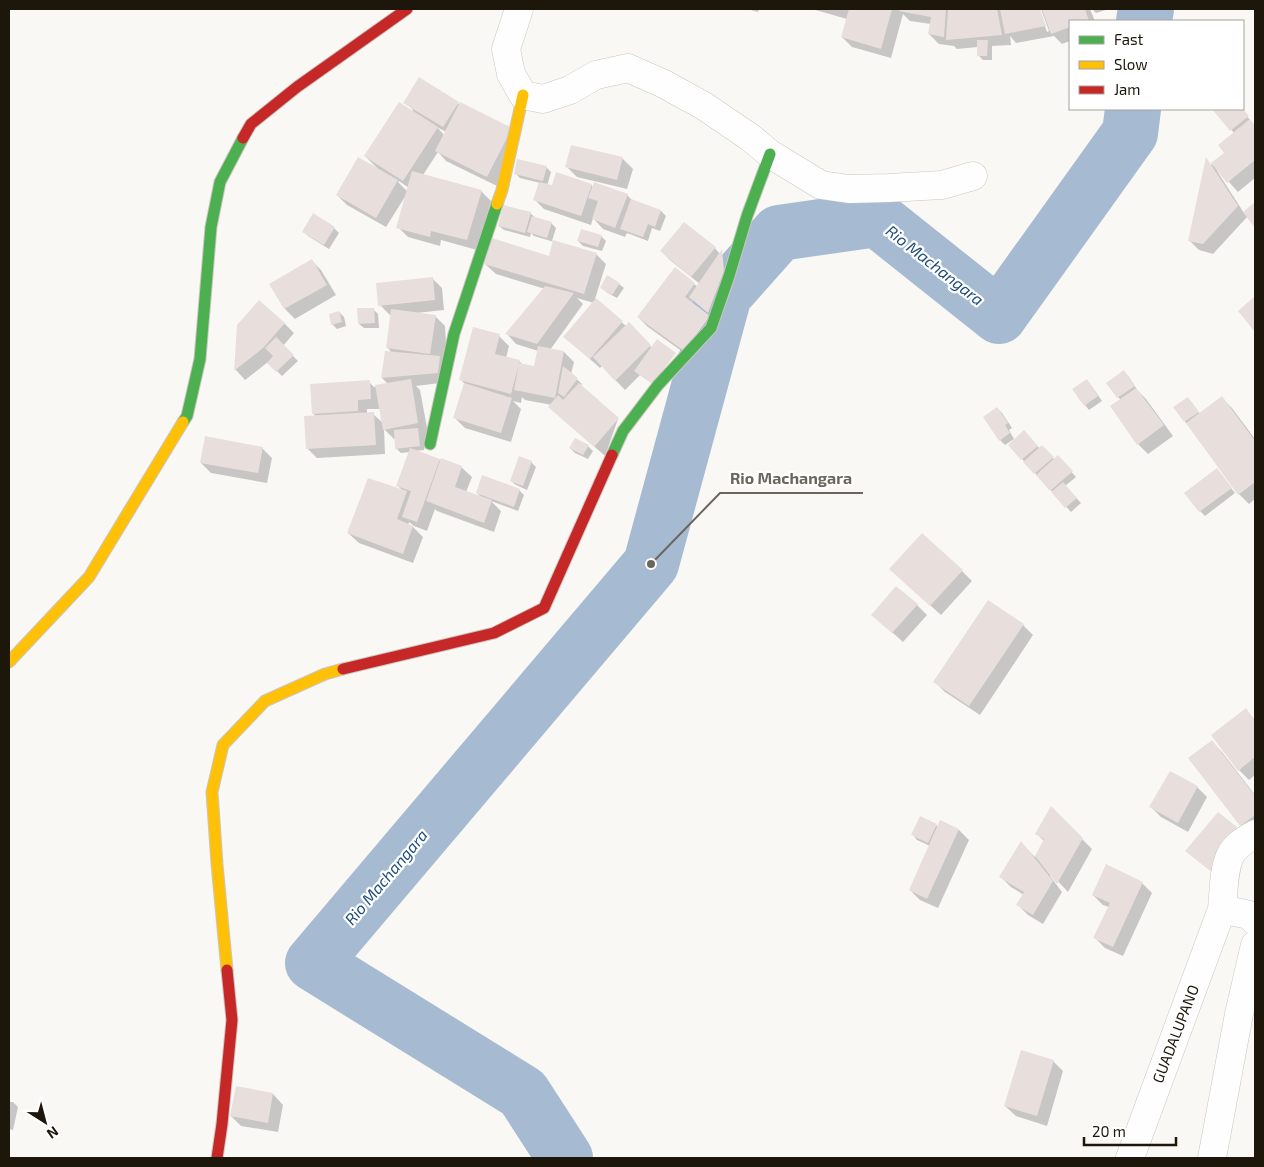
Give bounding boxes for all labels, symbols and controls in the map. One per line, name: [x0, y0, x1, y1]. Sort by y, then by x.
legend: [1069, 20, 1244, 110]
text: Fast: [1114, 30, 1144, 48]
text: Slow: [1114, 55, 1148, 73]
text: Jam: [1114, 80, 1140, 98]
water label: Rio Machangara: [883, 221, 988, 309]
callout: Rio Machangara: [720, 462, 863, 493]
text: Rio Machangara: [730, 468, 852, 487]
water label: Rio Machangara: [340, 825, 431, 928]
street label: GUADALUPANO: [1148, 982, 1202, 1085]
north arrow: [20, 1097, 70, 1147]
scale bar: [1084, 1114, 1176, 1146]
text: 20 m: [1092, 1122, 1126, 1140]
text: N: [44, 1123, 62, 1143]

